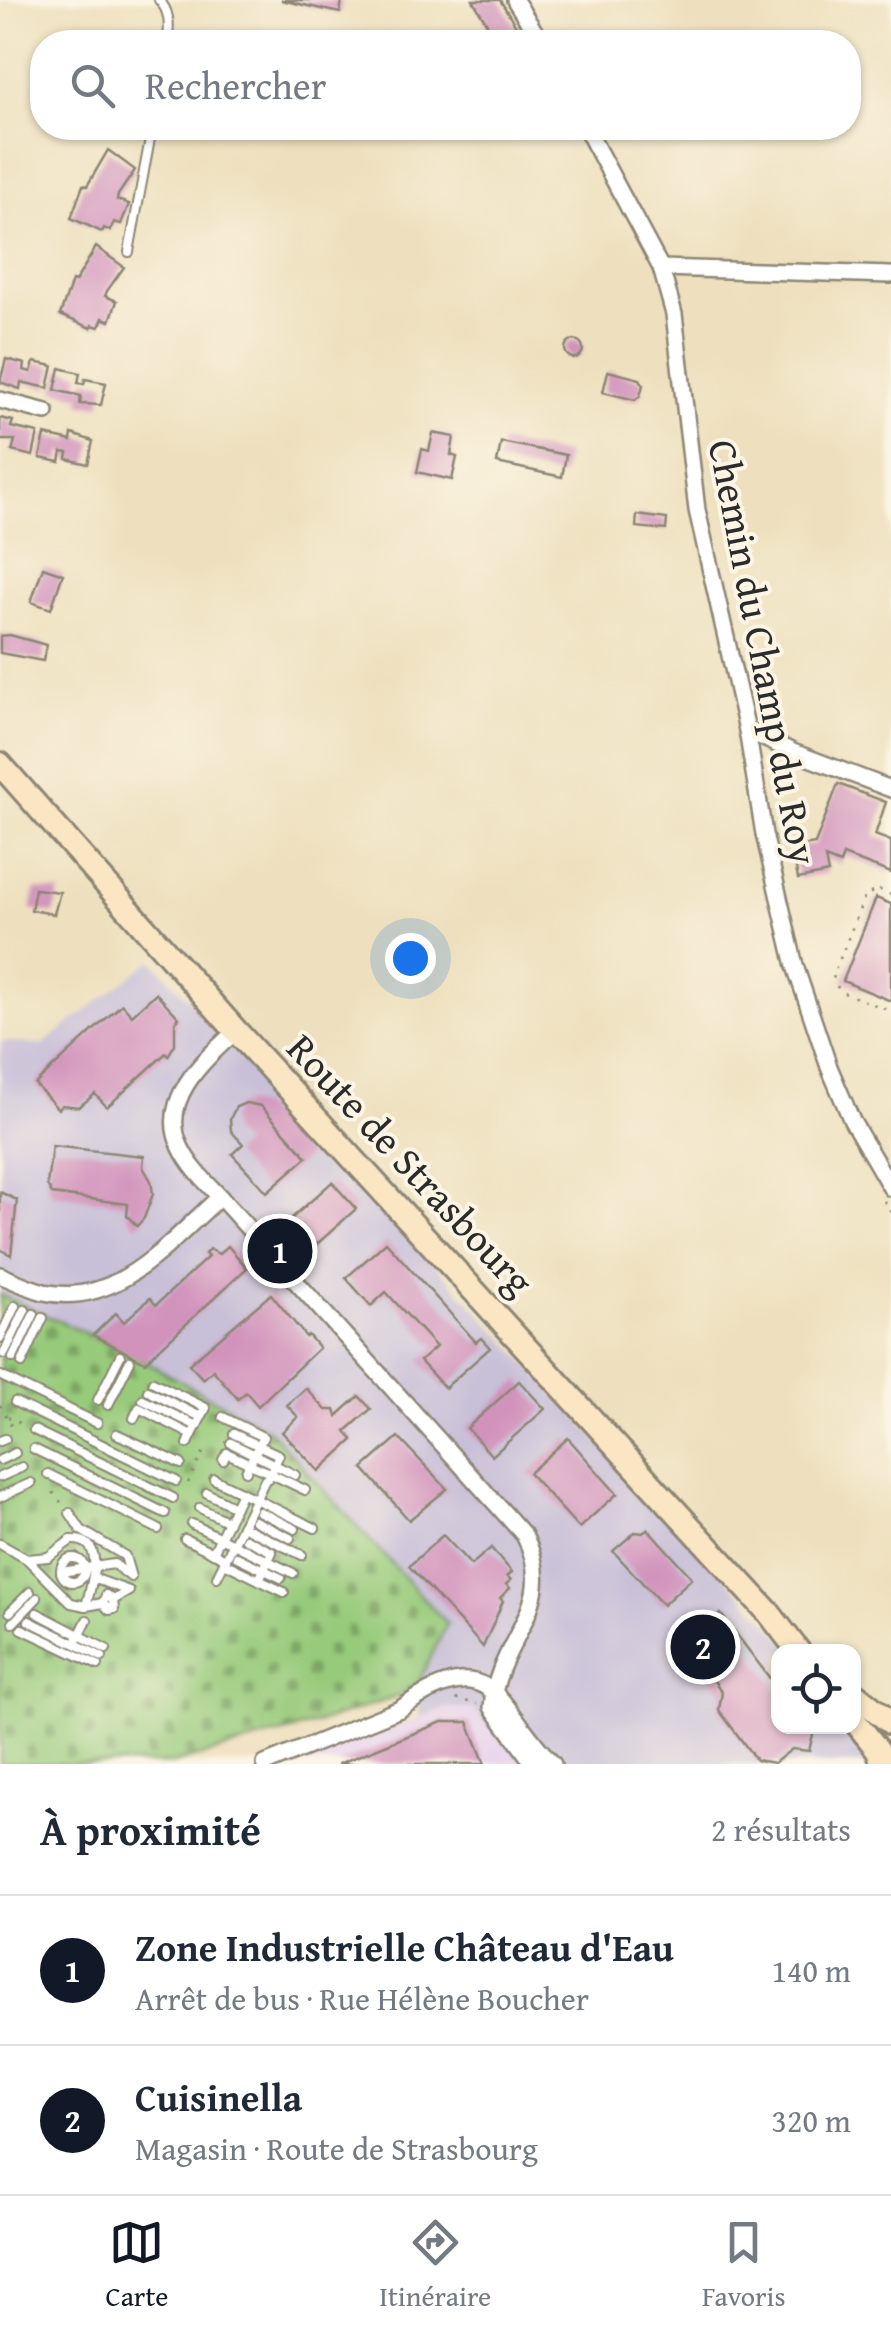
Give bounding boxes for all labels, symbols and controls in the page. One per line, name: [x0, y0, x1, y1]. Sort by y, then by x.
search box: [30, 30, 861, 140]
text: Rechercher: [145, 57, 326, 113]
icon: search: [65, 58, 120, 113]
street label: Chemin du Champ du Roy: [694, 435, 834, 869]
your location: [385, 933, 436, 984]
street label: Route de Strasbourg: [274, 1020, 548, 1308]
pin: 1: [248, 1214, 312, 1288]
pin: 2: [670, 1610, 736, 1684]
map controls: [771, 1644, 861, 1734]
button: locate: [771, 1644, 861, 1734]
text: À proximité: [40, 1799, 261, 1860]
text: 2 résultats: [711, 1806, 851, 1853]
text: Zone Industrielle Château d'Eau: [135, 1919, 674, 1975]
text: 1: [64, 1947, 81, 1994]
text: 140 m: [772, 1947, 851, 1994]
text: Arrêt de bus · Rue Hélène Boucher: [135, 1975, 589, 2022]
text: Cuisinella: [135, 2069, 302, 2125]
text: 2: [64, 2097, 81, 2144]
text: 320 m: [772, 2097, 851, 2144]
text: Magasin · Route de Strasbourg: [135, 2125, 538, 2172]
tab: Carte: [105, 2215, 168, 2316]
tab: Itinéraire: [379, 2215, 491, 2316]
tab: Favoris: [702, 2215, 786, 2316]

